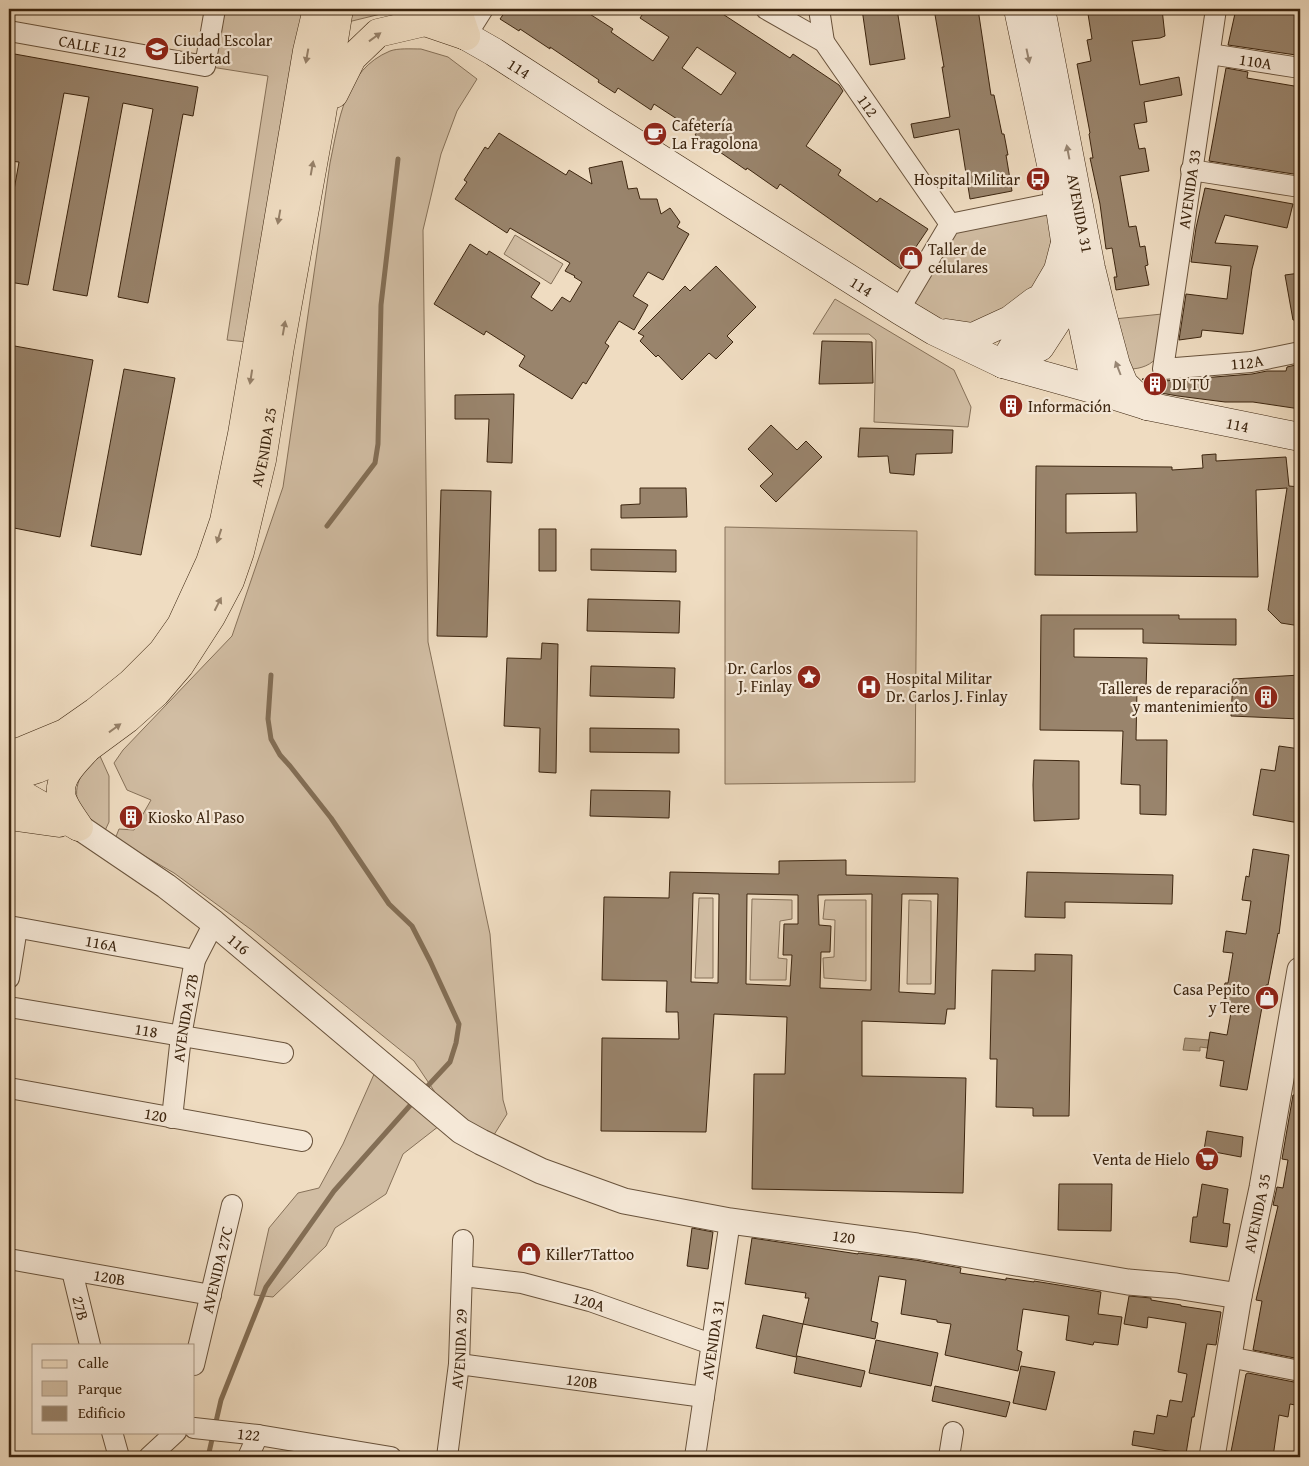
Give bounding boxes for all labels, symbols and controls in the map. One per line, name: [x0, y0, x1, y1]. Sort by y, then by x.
street label: CALLE 112: [57, 28, 128, 64]
place label: Ciudad Escolar Libertad: [174, 28, 273, 70]
one-way arrow: [368, 32, 382, 42]
school or university icon: Ciudad Escolar Libertad: [144, 36, 170, 62]
street label: 110A: [1237, 47, 1274, 75]
one-way arrow: [302, 49, 310, 65]
one-way arrow: [1024, 49, 1032, 64]
street label: 114: [503, 52, 535, 85]
street label: 112: [852, 89, 884, 122]
place label: Cafetería La Fragolona: [672, 113, 758, 155]
cafe icon: Cafetería La Fragolona: [642, 121, 668, 147]
one-way arrow: [1064, 143, 1072, 159]
street label: AVENIDA 33: [1172, 148, 1206, 230]
one-way arrow: [309, 160, 317, 176]
bus stop icon: Hospital Militar: [1025, 166, 1051, 192]
place label: Hospital Militar: [914, 167, 1020, 191]
street label: AVENIDA 31: [1061, 172, 1100, 255]
one-way arrow: [274, 209, 282, 225]
place label: Taller de celulares: [928, 237, 988, 279]
shop icon: Taller de celulares: [898, 245, 924, 271]
street label: 114: [845, 270, 878, 303]
one-way arrow: [280, 319, 288, 335]
street label: 112A: [1230, 348, 1266, 376]
one-way arrow: [1114, 360, 1122, 375]
one-way arrow: [247, 369, 255, 385]
building icon: DI TÚ: [1142, 371, 1168, 397]
place label: DI TÚ: [1172, 372, 1210, 396]
building icon: Información: [998, 393, 1024, 419]
place label: Información: [1028, 394, 1111, 418]
street label: AVENIDA 25: [244, 406, 282, 489]
street label: 114: [1224, 410, 1251, 438]
one-way arrow: [215, 528, 222, 543]
one-way arrow: [214, 597, 222, 611]
place label: Dr. Carlos J. Finlay: [728, 656, 792, 698]
place icon: Dr. Carlos J. Finlay: [796, 664, 822, 690]
place label: Hospital Militar Dr. Carlos J. Finlay: [886, 666, 1008, 708]
hospital icon: Hospital Militar Dr. Carlos J. Finlay: [856, 674, 882, 700]
place label: Talleres de reparación y mantenimiento: [1100, 676, 1248, 718]
building icon: Talleres de reparación y mantenimiento: [1253, 684, 1279, 710]
one-way arrow: [108, 722, 121, 733]
building icon: Kiosko Al Paso: [118, 804, 144, 830]
place label: Kiosko Al Paso: [148, 805, 244, 829]
street label: 116: [222, 927, 255, 961]
street label: 116A: [83, 928, 120, 958]
street label: AVENIDA 27B: [166, 972, 204, 1063]
place label: Casa Pepito y Tere: [1173, 977, 1250, 1019]
shop icon: Casa Pepito y Tere: [1254, 985, 1280, 1011]
street label: 118: [133, 1016, 160, 1044]
street label: 120: [142, 1101, 169, 1128]
supermarket icon: Venta de Hielo: [1194, 1146, 1220, 1172]
place label: Venta de Hielo: [1092, 1147, 1190, 1171]
street label: AVENIDA 35: [1237, 1172, 1276, 1255]
street label: AVENIDA 27C: [195, 1223, 239, 1316]
street label: 120: [831, 1223, 857, 1250]
shop icon: Killer7Tattoo: [516, 1241, 542, 1267]
place label: Killer7Tattoo: [546, 1242, 634, 1266]
street label: 120B: [91, 1262, 127, 1292]
street label: 120A: [570, 1285, 609, 1318]
street label: 27B: [66, 1293, 96, 1323]
street label: AVENIDA 31: [695, 1298, 730, 1381]
street label: AVENIDA 29: [444, 1308, 473, 1390]
legend: [32, 1344, 195, 1434]
text: Calle: [78, 1352, 109, 1373]
street label: 120B: [564, 1367, 599, 1395]
text: Parque: [78, 1378, 122, 1399]
text: Edificio: [78, 1402, 126, 1423]
street label: 122: [236, 1421, 261, 1447]

